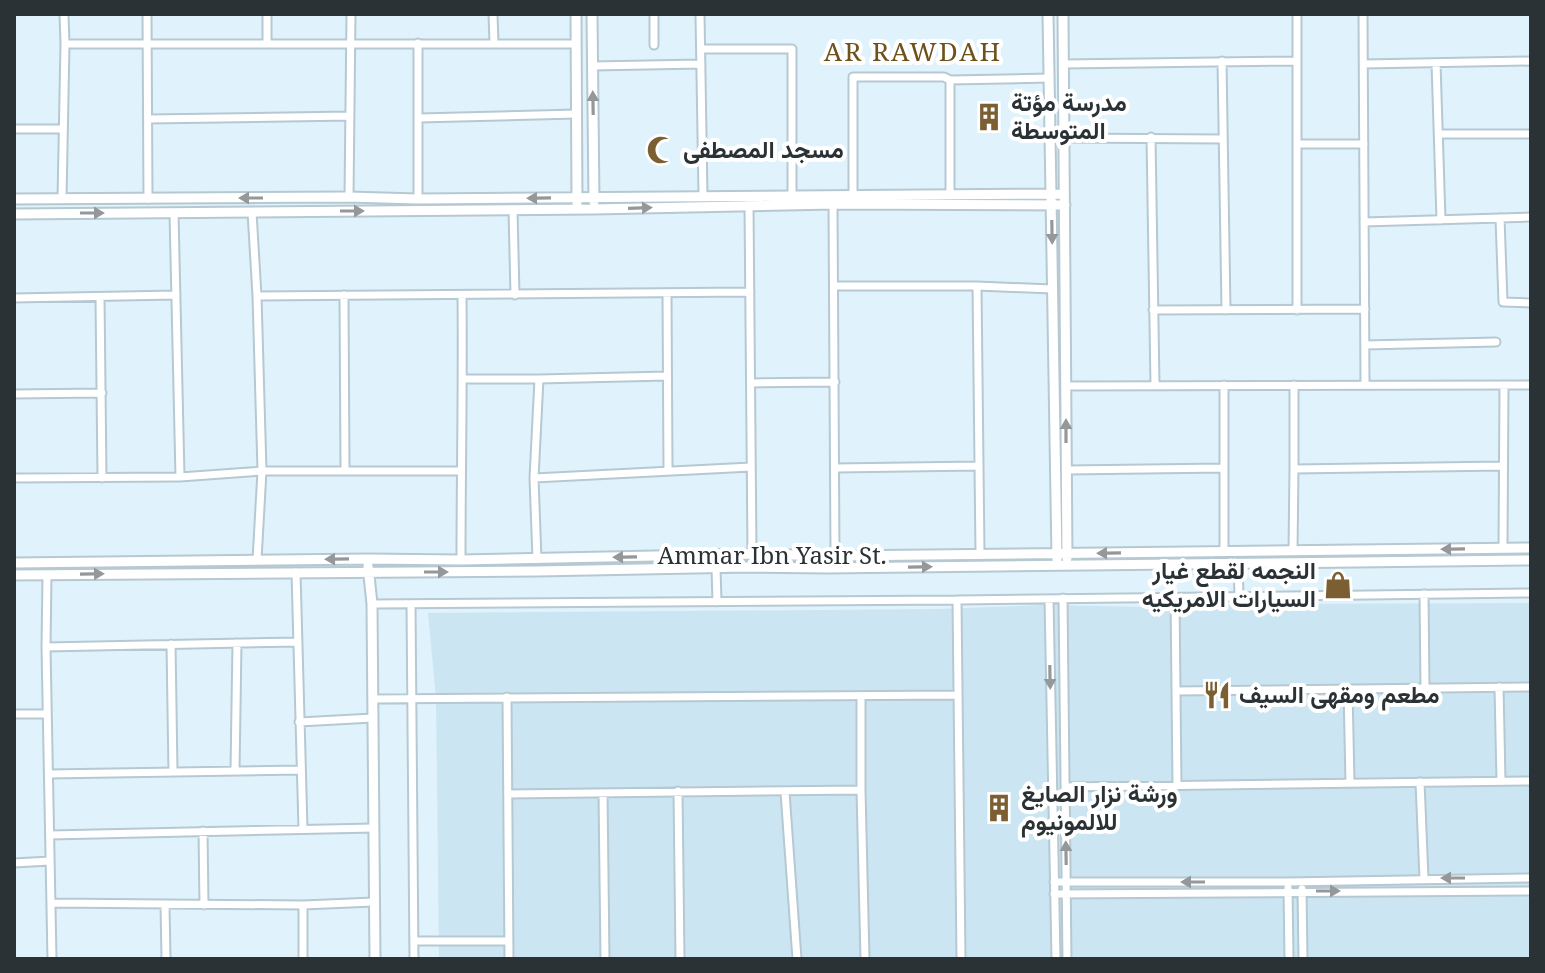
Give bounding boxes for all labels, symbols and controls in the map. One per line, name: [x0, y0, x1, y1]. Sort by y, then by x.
district label: AR RAWDAH: [824, 33, 1002, 69]
place label: مدرسة مؤتة المتوسطة: [1011, 85, 1127, 146]
one-way arrow: [587, 90, 599, 115]
building icon: مدرسة مؤتة المتوسطة: [974, 102, 1004, 132]
place label: مسجد المصطفى: [683, 132, 844, 165]
mosque icon: مسجد المصطفى: [646, 135, 676, 165]
one-way arrow: [238, 192, 263, 204]
one-way arrow: [526, 192, 551, 204]
one-way arrow: [628, 202, 653, 214]
one-way arrow: [340, 205, 365, 217]
one-way arrow: [80, 207, 105, 219]
one-way arrow: [1045, 220, 1058, 245]
one-way arrow: [1060, 418, 1073, 443]
street label: Ammar Ibn Yasir St.: [657, 538, 887, 571]
one-way arrow: [1440, 543, 1465, 555]
one-way arrow: [1096, 547, 1121, 559]
one-way arrow: [612, 551, 637, 563]
one-way arrow: [324, 553, 349, 565]
place label: النجمه لقطع غيار السيارات الامريكيه: [1142, 553, 1316, 614]
one-way arrow: [908, 561, 933, 573]
one-way arrow: [424, 566, 449, 578]
one-way arrow: [80, 568, 105, 580]
shop icon: النجمه لقطع غيار السيارات الامريكيه: [1323, 570, 1353, 600]
one-way arrow: [1044, 665, 1056, 690]
place label: مطعم ومقهى السيف: [1239, 677, 1440, 711]
restaurant icon: مطعم ومقهى السيف: [1202, 680, 1232, 710]
place label: ورشة نزار الصايغ للالمونيوم: [1021, 776, 1178, 838]
building icon: ورشة نزار الصايغ للالمونيوم: [984, 793, 1014, 823]
one-way arrow: [1060, 840, 1072, 865]
one-way arrow: [1440, 872, 1465, 884]
one-way arrow: [1180, 876, 1205, 888]
one-way arrow: [1316, 885, 1341, 897]

